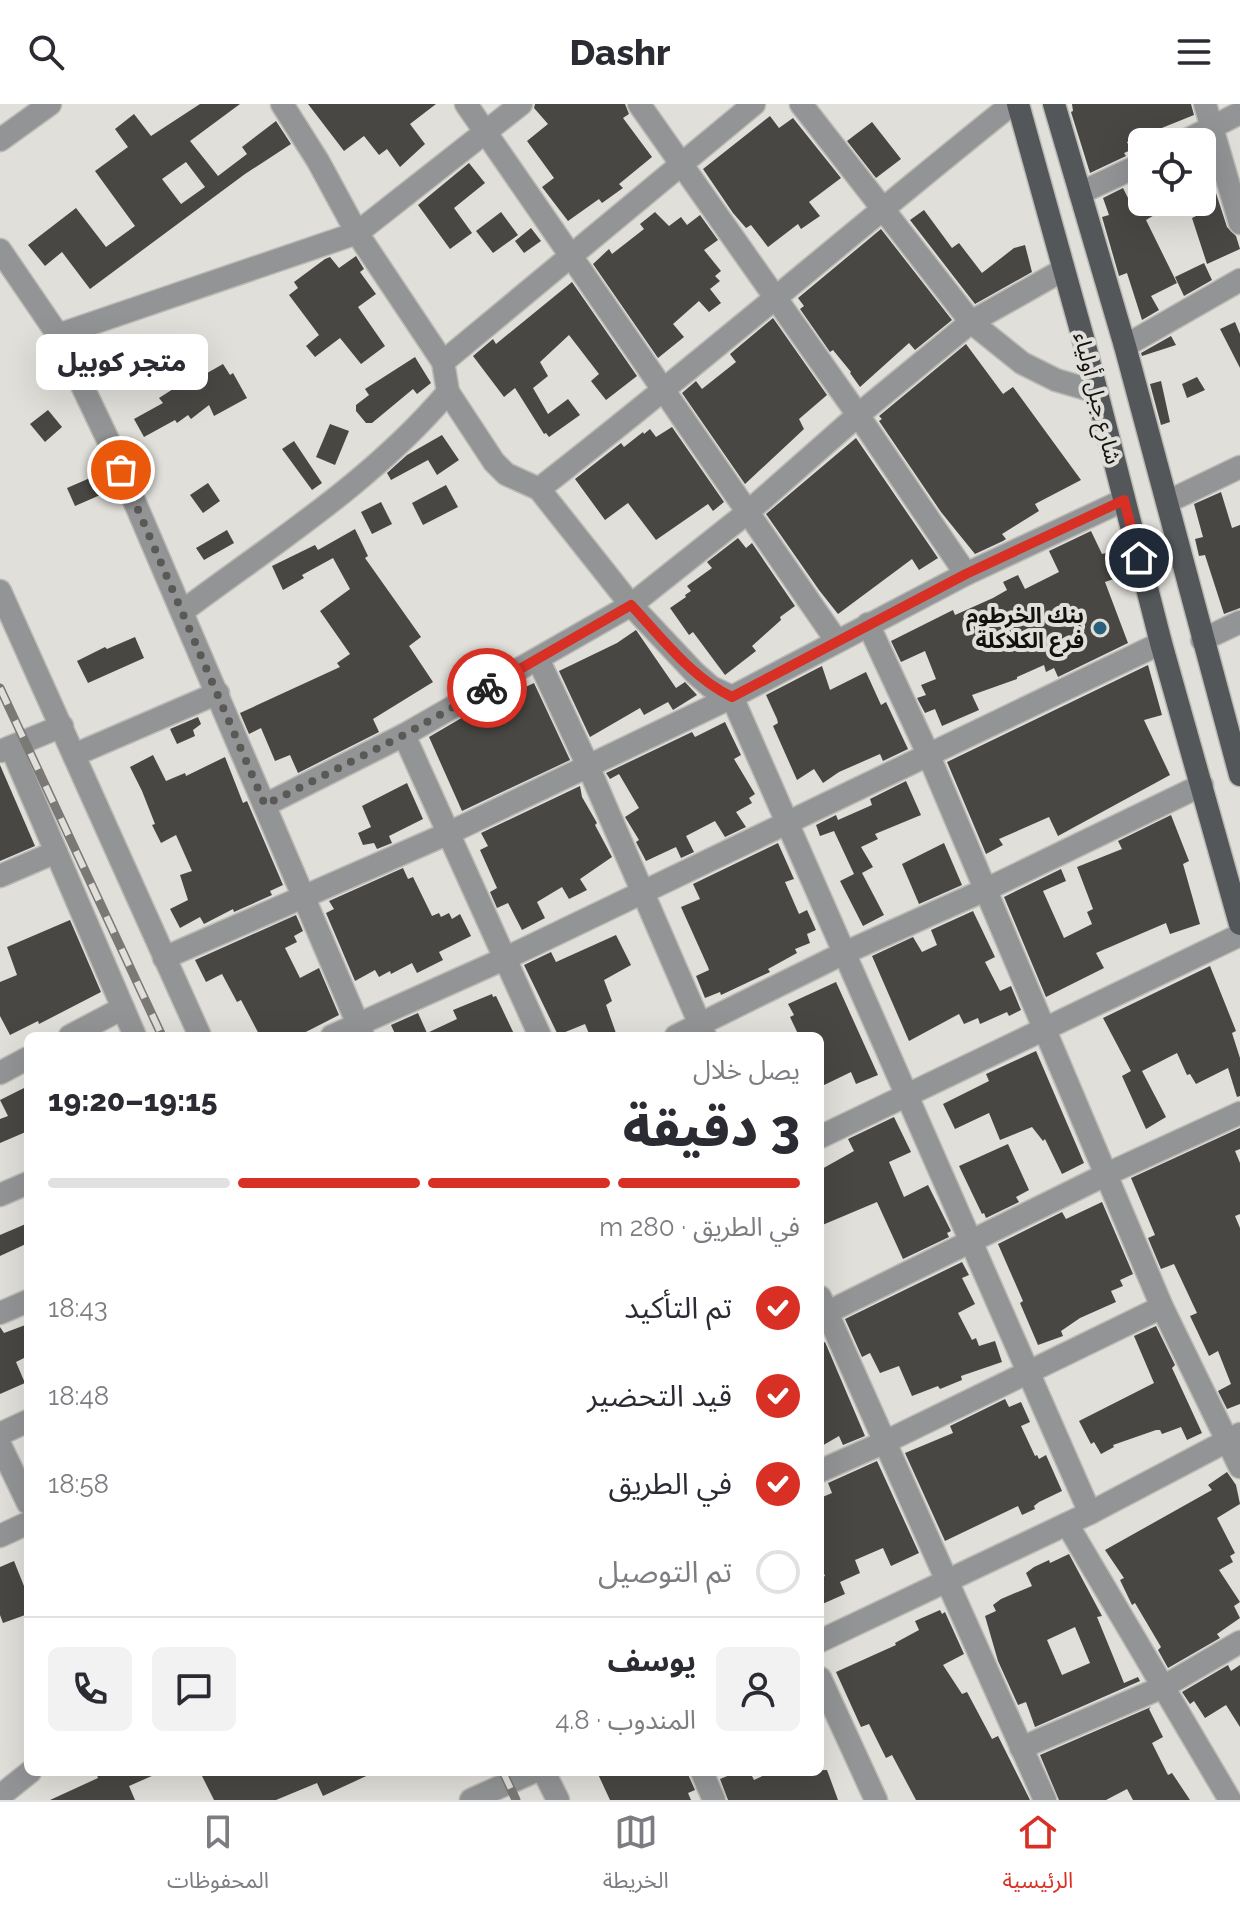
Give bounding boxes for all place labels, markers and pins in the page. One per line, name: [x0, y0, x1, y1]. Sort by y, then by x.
callout: متجر كوبيل: [35, 334, 207, 390]
pin: [87, 436, 155, 504]
pin: [1105, 524, 1173, 592]
place label: بنك الخرطوم فرع الكلاكلة: [966, 602, 1084, 657]
marker: بنك الخرطوم فرع الكلاكلة: [1091, 619, 1109, 637]

